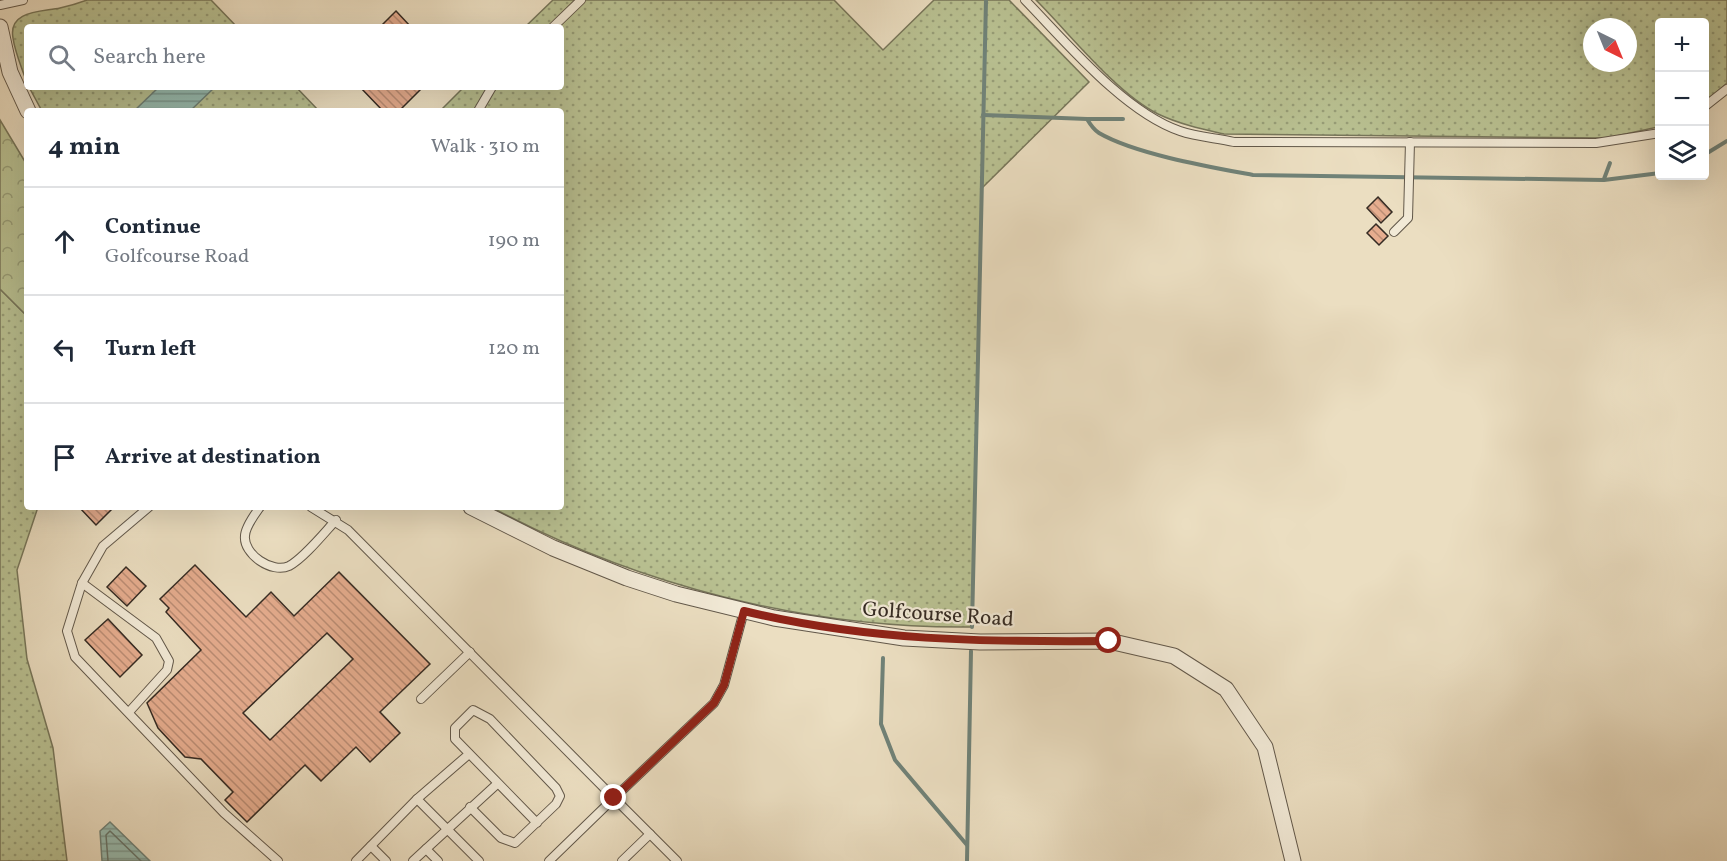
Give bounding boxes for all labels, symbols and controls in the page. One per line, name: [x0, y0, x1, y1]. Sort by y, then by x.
north arrow: [1583, 18, 1637, 72]
map controls: [1655, 18, 1709, 180]
button: +: [1655, 18, 1709, 72]
search box: [24, 24, 564, 90]
icon: search: [45, 41, 78, 74]
text: Search here: [93, 42, 206, 73]
button: −: [1655, 72, 1709, 126]
button: layers: [1655, 126, 1709, 180]
text: 4 min: [48, 129, 120, 165]
text: Walk · 310 m: [431, 133, 540, 161]
text: Continue: [105, 212, 201, 243]
icon: ahead: [48, 225, 81, 258]
text: 190 m: [488, 227, 540, 255]
text: Golfcourse Road: [105, 243, 249, 271]
icon: left: [48, 333, 81, 366]
text: Turn left: [105, 334, 196, 365]
text: 120 m: [488, 335, 540, 363]
icon: arrive: [48, 441, 81, 474]
text: Arrive at destination: [105, 442, 321, 473]
street label: Golfcourse Road: [861, 595, 1015, 635]
route start: [1095, 627, 1121, 653]
route end: [600, 784, 626, 810]

